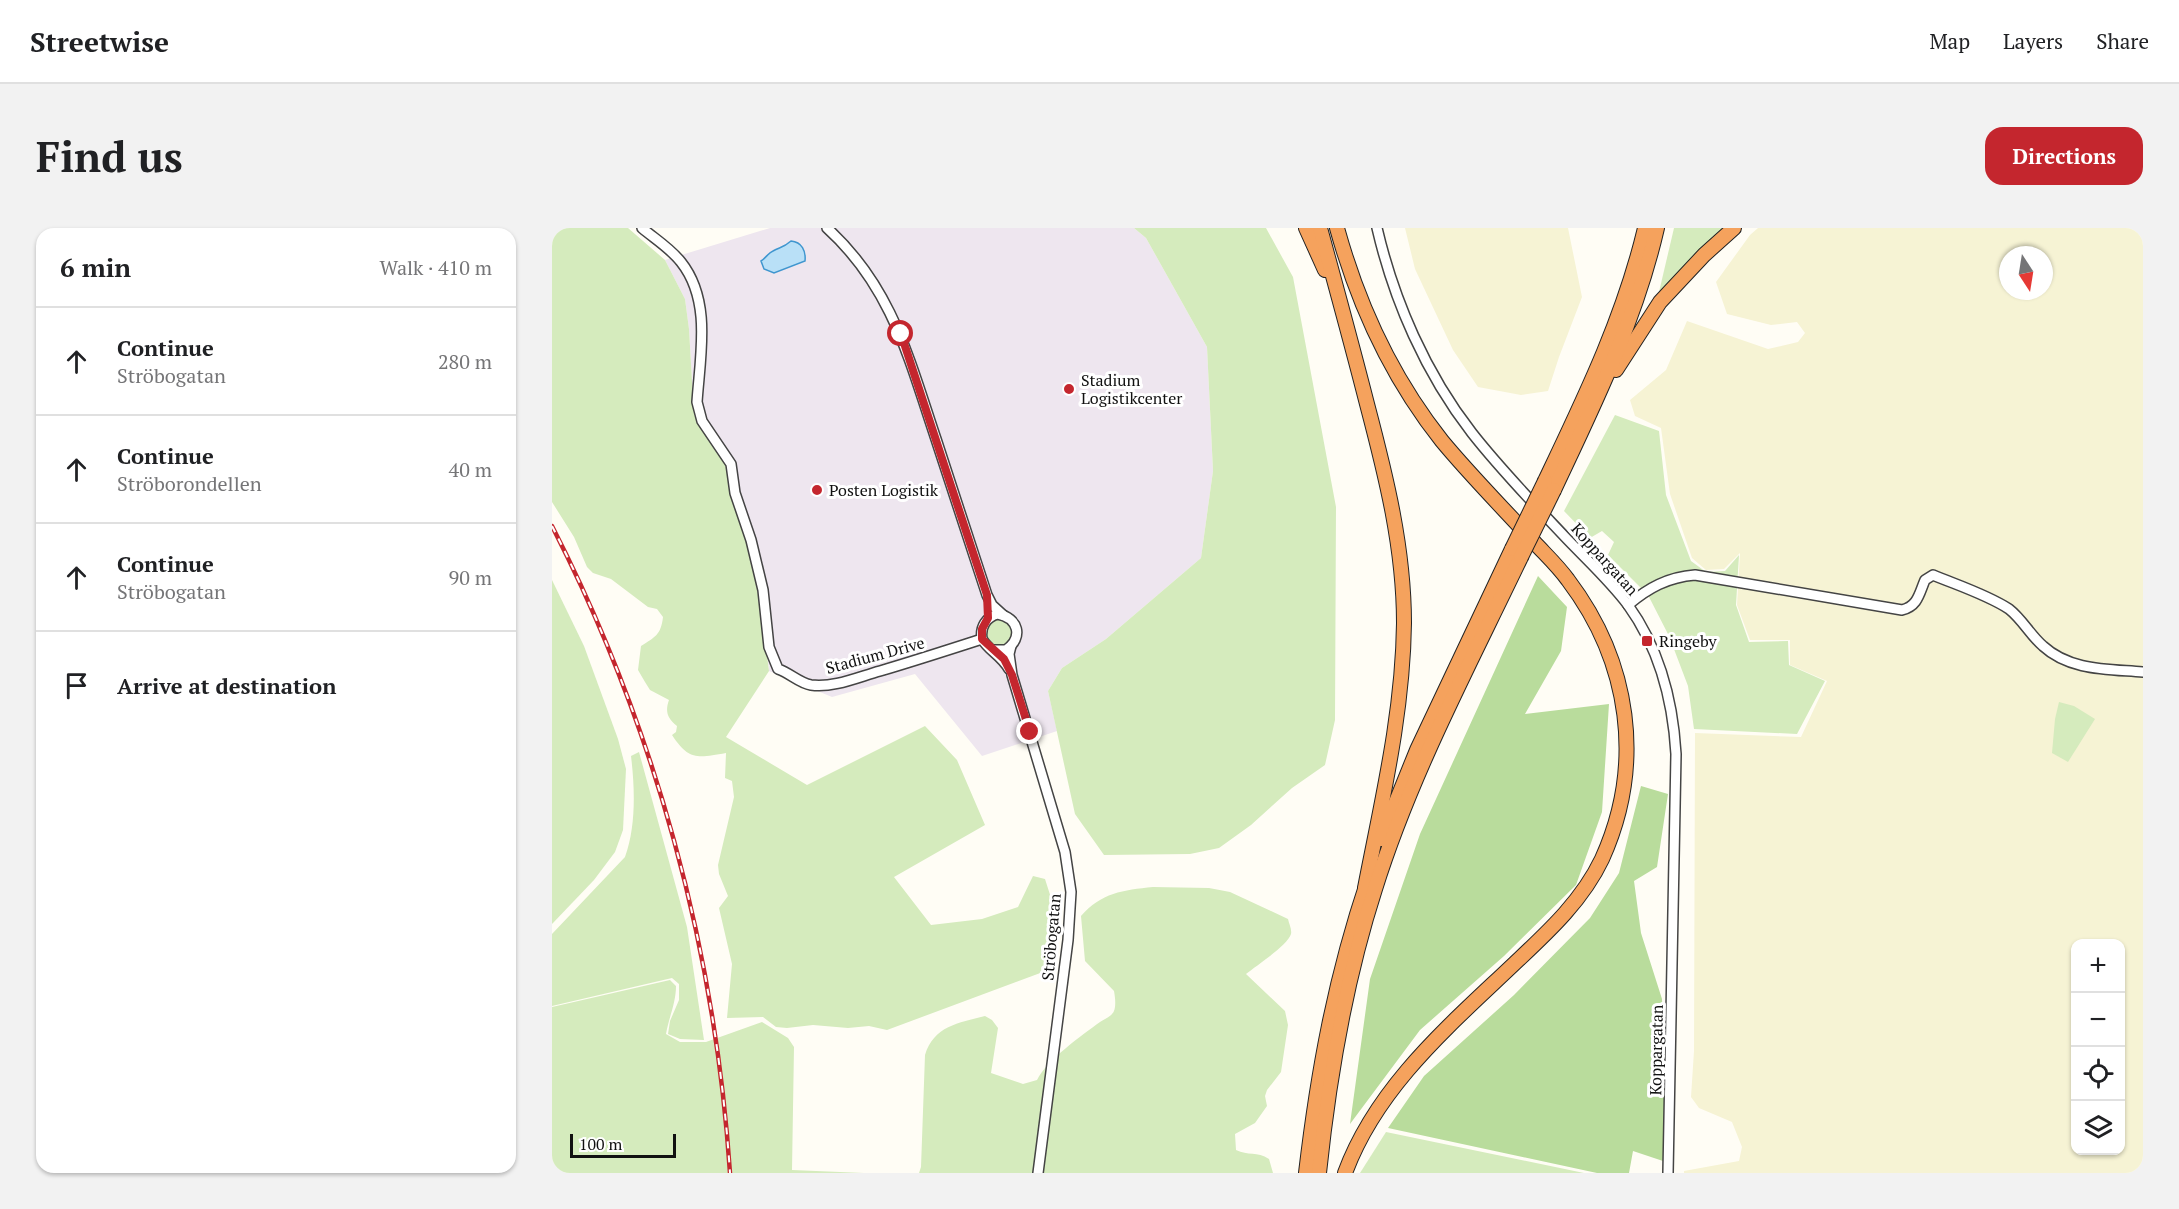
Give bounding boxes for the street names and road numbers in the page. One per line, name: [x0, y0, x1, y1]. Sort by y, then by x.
street label: Koppargatan: [1566, 518, 1644, 600]
street label: Stadium Drive: [823, 631, 927, 679]
street label: Ströbogatan: [1036, 892, 1066, 981]
street label: Koppargatan: [1644, 1004, 1668, 1096]

